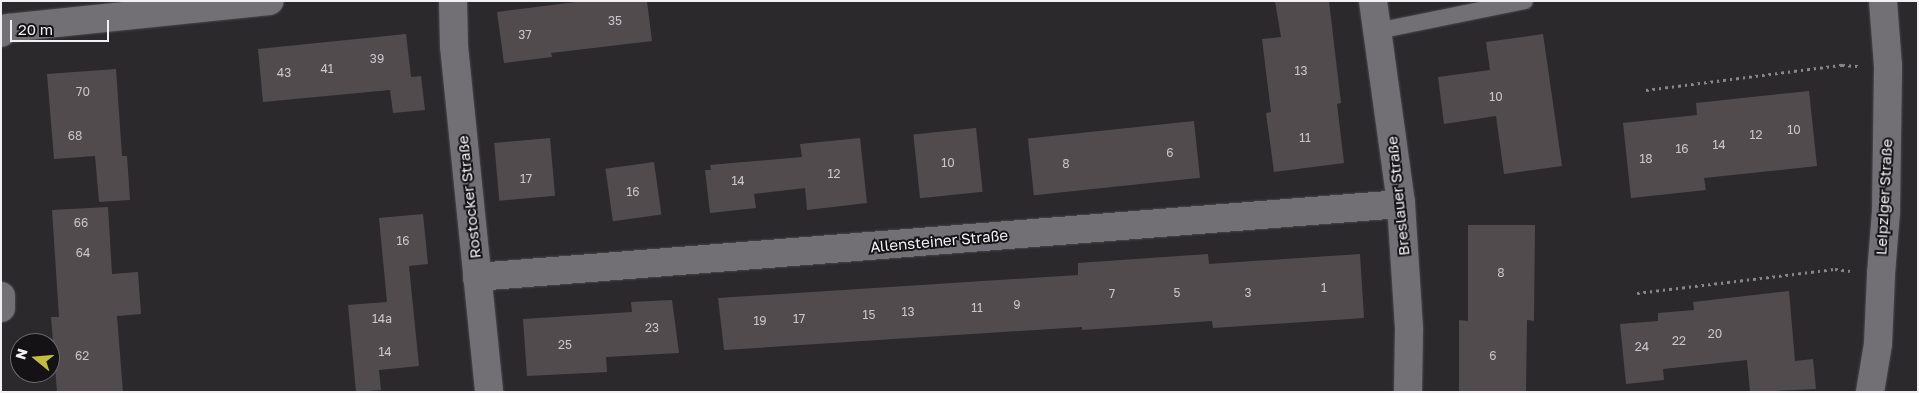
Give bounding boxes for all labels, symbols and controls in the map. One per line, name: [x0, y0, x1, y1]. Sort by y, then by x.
scale bar: [12, 10, 111, 42]
house number: 35: [608, 14, 622, 28]
text: 20 m: [18, 20, 53, 38]
house number: 37: [518, 28, 532, 42]
house number: 39: [370, 52, 384, 66]
house number: 41: [320, 62, 334, 76]
house number: 13: [1295, 64, 1307, 78]
house number: 43: [277, 66, 291, 80]
house number: 70: [76, 85, 90, 99]
house number: 10: [1489, 90, 1503, 104]
house number: 10: [1787, 123, 1801, 137]
house number: 12: [1750, 128, 1762, 142]
house number: 68: [68, 129, 82, 143]
house number: 11: [1299, 131, 1311, 145]
street label: Rostocker Straße: [454, 135, 484, 259]
street label: Breslauer Straße: [1383, 135, 1413, 257]
house number: 14: [1712, 138, 1726, 152]
street label: Leipziger Straße: [1872, 138, 1896, 256]
house number: 16: [1675, 142, 1689, 156]
house number: 6: [1166, 146, 1174, 160]
house number: 18: [1639, 152, 1653, 166]
house number: 10: [941, 156, 955, 170]
house number: 8: [1062, 157, 1070, 171]
house number: 12: [828, 167, 840, 181]
house number: 17: [520, 172, 532, 186]
house number: 14: [731, 174, 745, 188]
house number: 16: [626, 185, 640, 199]
house number: 66: [74, 216, 88, 230]
street label: Allensteiner Straße: [869, 226, 1009, 256]
house number: 16: [396, 234, 410, 248]
house number: 64: [76, 246, 90, 260]
house number: 8: [1497, 266, 1505, 280]
house number: 1: [1321, 281, 1327, 295]
house number: 5: [1174, 286, 1180, 300]
house number: 3: [1244, 286, 1252, 300]
house number: 7: [1109, 287, 1115, 301]
house number: 9: [1013, 298, 1021, 312]
house number: 11: [971, 301, 983, 315]
house number: 13: [902, 305, 914, 319]
house number: 15: [863, 308, 875, 322]
house number: 14a: [372, 312, 392, 326]
house number: 17: [793, 312, 805, 326]
house number: 19: [753, 314, 767, 328]
house number: 23: [645, 321, 659, 335]
house number: 20: [1708, 327, 1722, 341]
north arrow: [10, 333, 60, 383]
house number: 22: [1672, 334, 1686, 348]
house number: 25: [558, 338, 572, 352]
house number: 24: [1635, 340, 1649, 354]
house number: 14: [378, 345, 392, 359]
text: N: [11, 346, 31, 361]
house number: 62: [75, 349, 89, 363]
house number: 6: [1489, 349, 1497, 363]

